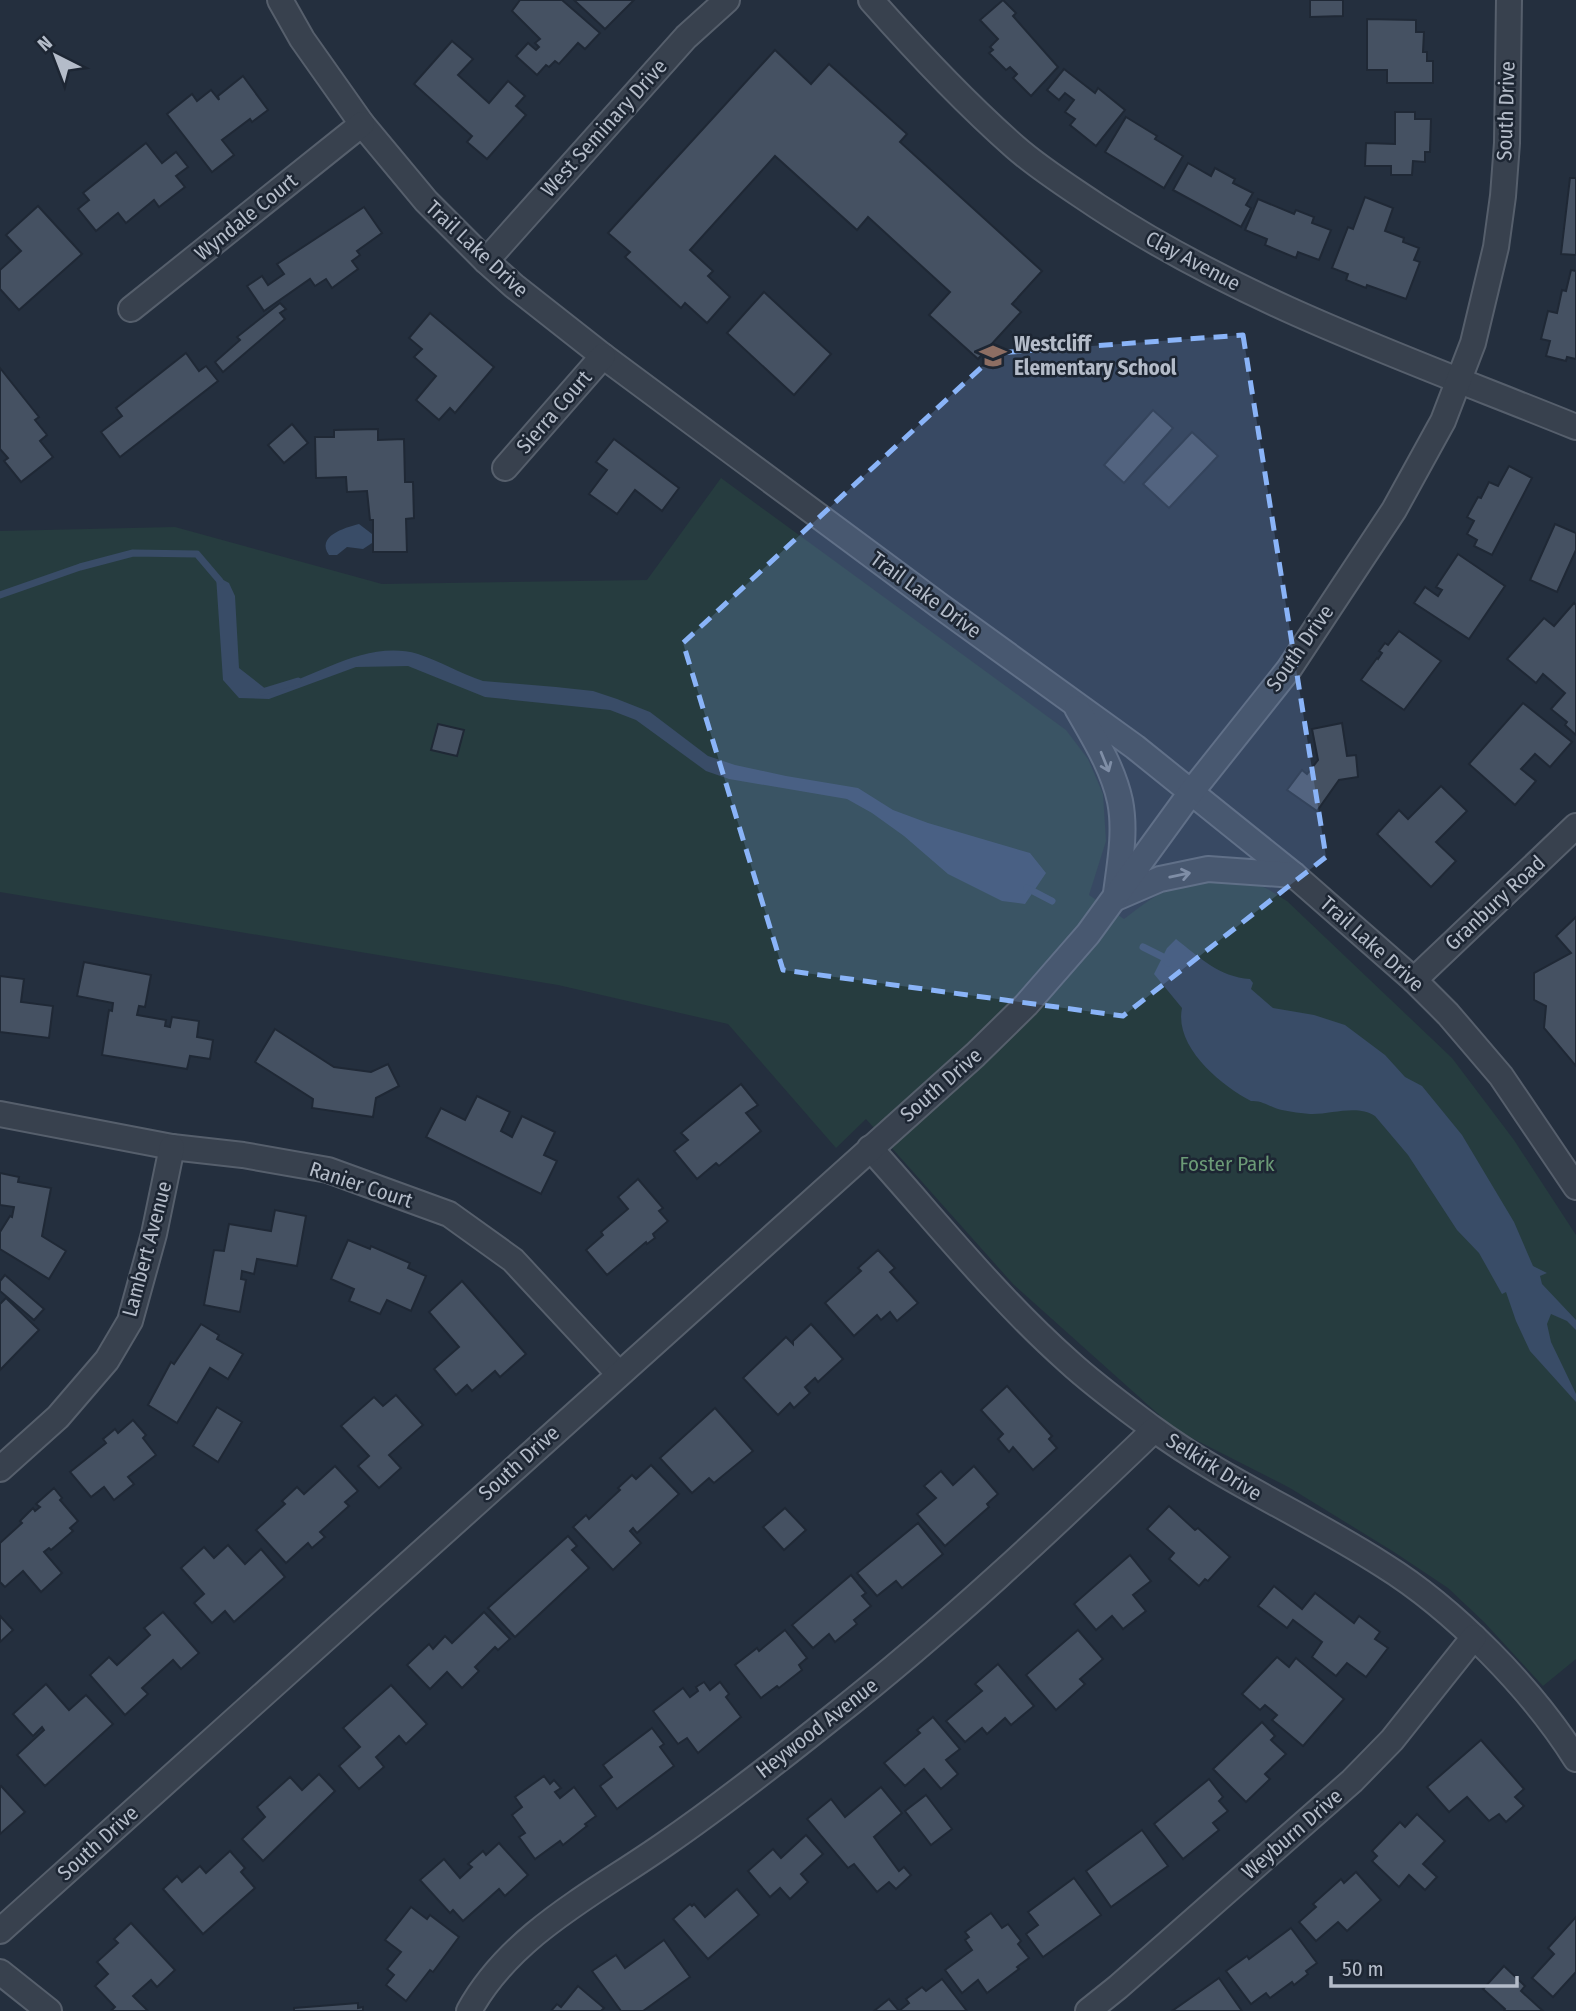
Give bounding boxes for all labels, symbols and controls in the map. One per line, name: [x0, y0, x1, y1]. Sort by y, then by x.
north arrow: [21, 21, 91, 91]
text: N: [33, 31, 57, 56]
street label: West Seminary Drive: [535, 54, 673, 202]
street label: South Drive: [1491, 61, 1521, 161]
street label: Wyndale Court: [189, 168, 303, 266]
street label: Trail Lake Drive: [420, 195, 534, 303]
street label: Clay Avenue: [1141, 225, 1245, 297]
place label: Westcliff Elementary School: [1014, 331, 1177, 381]
school or university icon: Westcliff Elementary School: [978, 341, 1008, 371]
street label: Sierra Court: [511, 365, 597, 459]
street label: Trail Lake Drive: [866, 546, 986, 644]
street label: South Drive: [1261, 600, 1339, 696]
one-way arrow: [1100, 750, 1113, 772]
street label: Granbury Road: [1440, 850, 1550, 956]
one-way arrow: [1168, 868, 1191, 881]
street label: Trail Lake Drive: [1315, 891, 1429, 997]
street label: South Drive: [895, 1042, 987, 1128]
park label: Foster Park: [1180, 1151, 1275, 1177]
street label: Ranier Court: [306, 1156, 416, 1214]
street label: Lambert Avenue: [116, 1178, 178, 1320]
street label: South Drive: [473, 1420, 565, 1506]
street label: Selkirk Drive: [1161, 1427, 1267, 1507]
street label: Heywood Avenue: [751, 1672, 883, 1784]
street label: Weyburn Drive: [1236, 1783, 1348, 1885]
street label: South Drive: [52, 1800, 144, 1886]
scale bar: [1331, 1944, 1516, 1988]
text: 50 m: [1342, 1956, 1384, 1982]

